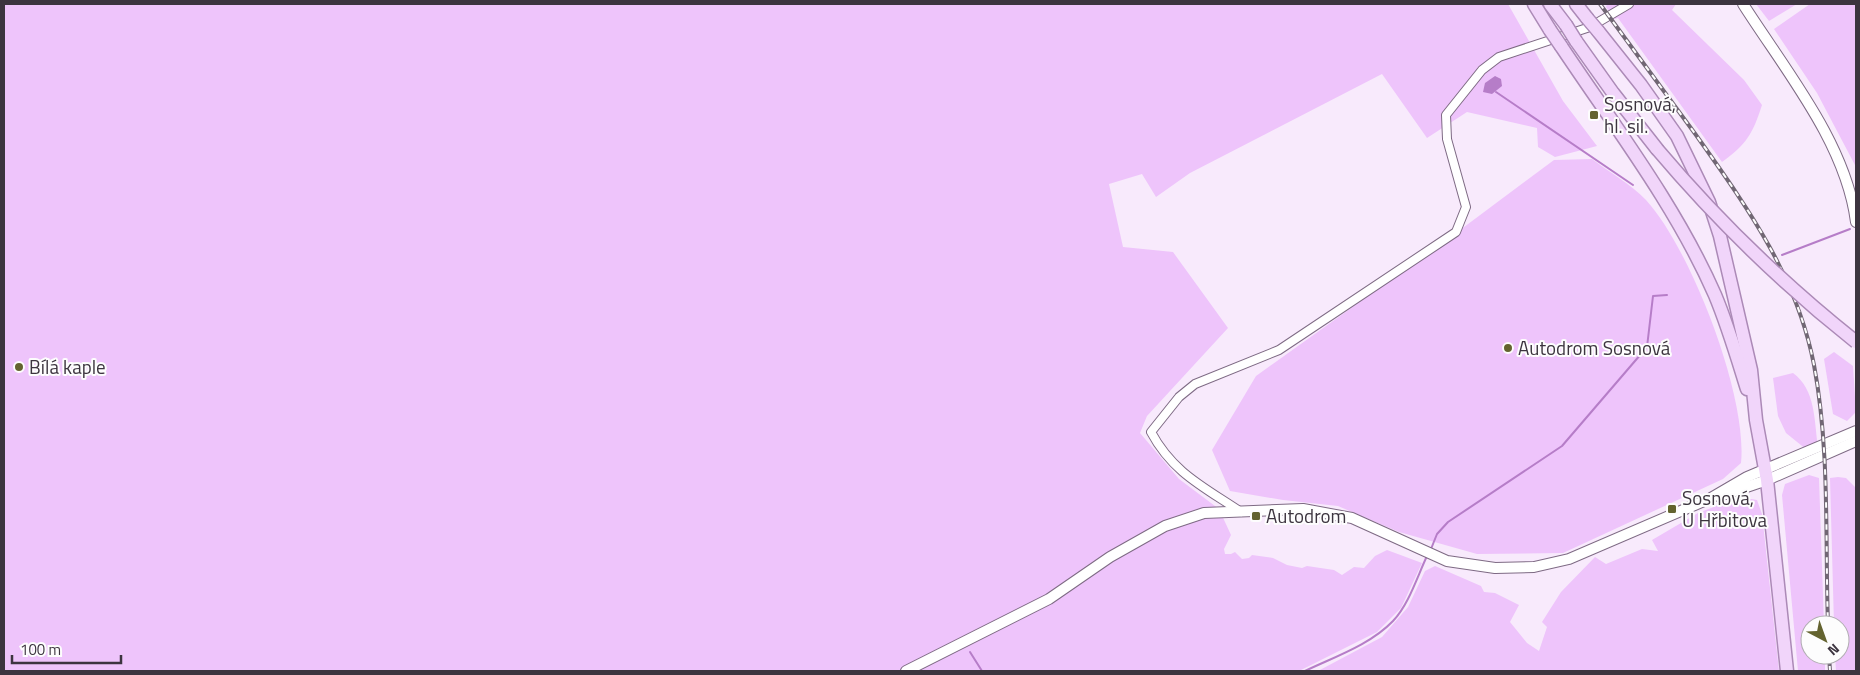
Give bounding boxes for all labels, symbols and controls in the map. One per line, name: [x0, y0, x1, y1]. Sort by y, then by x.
place label: Sosnová, hl. sil.: [1604, 89, 1676, 140]
marker: Sosnová, hl. sil.: [1588, 109, 1600, 121]
place label: Autodrom Sosnová: [1518, 333, 1671, 362]
marker: Autodrom Sosnová: [1502, 342, 1514, 354]
place label: Bílá kaple: [29, 352, 106, 381]
marker: Bílá kaple: [13, 361, 25, 373]
place label: Sosnová, U Hřbitova: [1682, 483, 1767, 534]
place label: Autodrom: [1266, 501, 1346, 530]
marker: Sosnová, U Hřbitova: [1666, 503, 1678, 515]
marker: Autodrom: [1250, 510, 1262, 522]
north arrow: [1800, 615, 1850, 665]
scale bar: [12, 632, 121, 664]
text: 100 m: [20, 638, 61, 661]
text: N: [1823, 639, 1844, 661]

